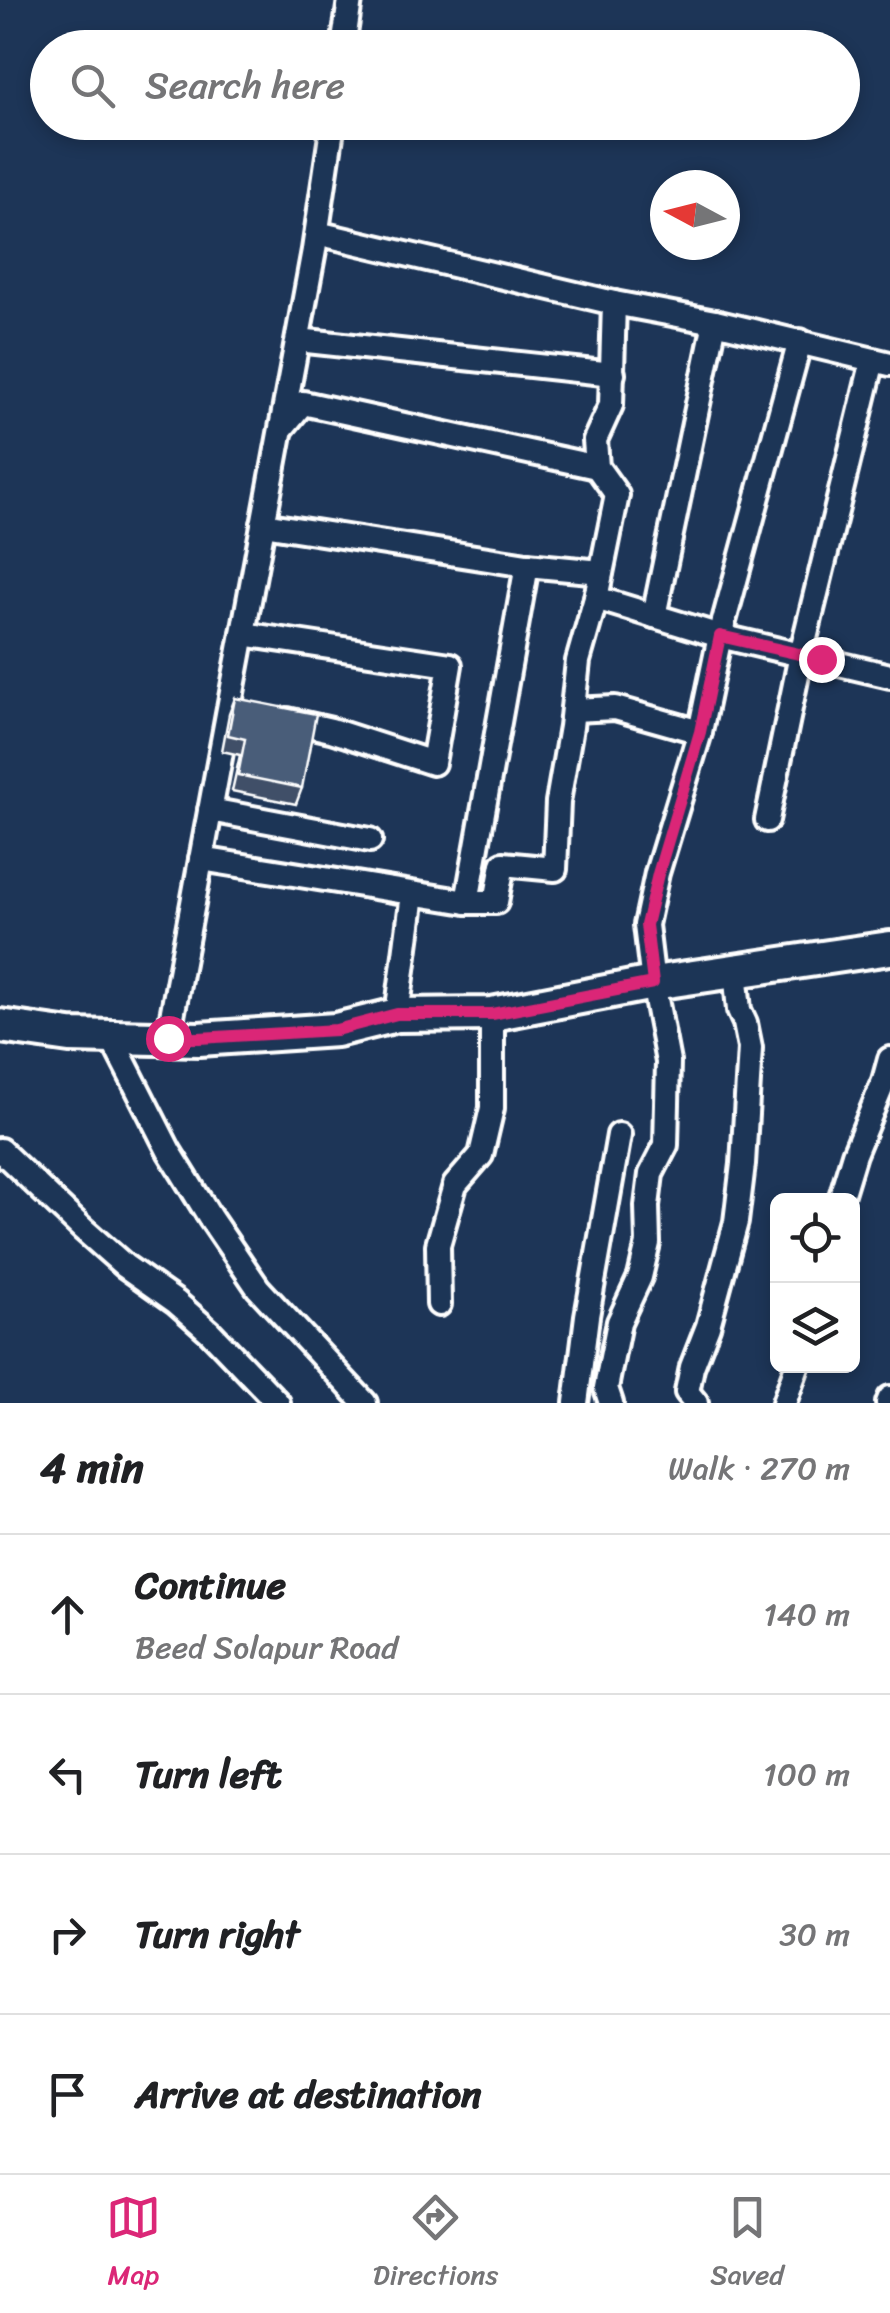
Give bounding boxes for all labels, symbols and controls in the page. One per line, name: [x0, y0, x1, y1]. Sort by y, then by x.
search box: [30, 30, 860, 140]
text: Search here: [145, 52, 345, 119]
icon: search: [65, 58, 120, 113]
north arrow: [650, 170, 740, 260]
route end: [799, 637, 845, 683]
route start: [146, 1016, 192, 1062]
map controls: [770, 1193, 860, 1373]
button: locate: [770, 1193, 860, 1283]
button: layers: [770, 1283, 860, 1373]
text: 4 min: [40, 1431, 144, 1505]
text: Walk · 270 m: [668, 1440, 850, 1497]
text: Continue: [135, 1552, 286, 1619]
text: 140 m: [763, 1586, 850, 1643]
icon: ahead: [40, 1587, 95, 1642]
text: Beed Solapur Road: [135, 1619, 398, 1676]
text: Turn left: [135, 1741, 281, 1808]
text: 100 m: [763, 1746, 850, 1803]
icon: left: [40, 1747, 95, 1802]
text: Turn right: [135, 1901, 300, 1968]
text: 30 m: [779, 1906, 850, 1963]
icon: right: [40, 1907, 95, 1962]
text: Arrive at destination: [135, 2061, 482, 2128]
icon: arrive: [40, 2067, 95, 2122]
tab: Map: [106, 2190, 161, 2299]
tab: Directions: [373, 2190, 498, 2299]
tab: Saved: [710, 2190, 784, 2299]

